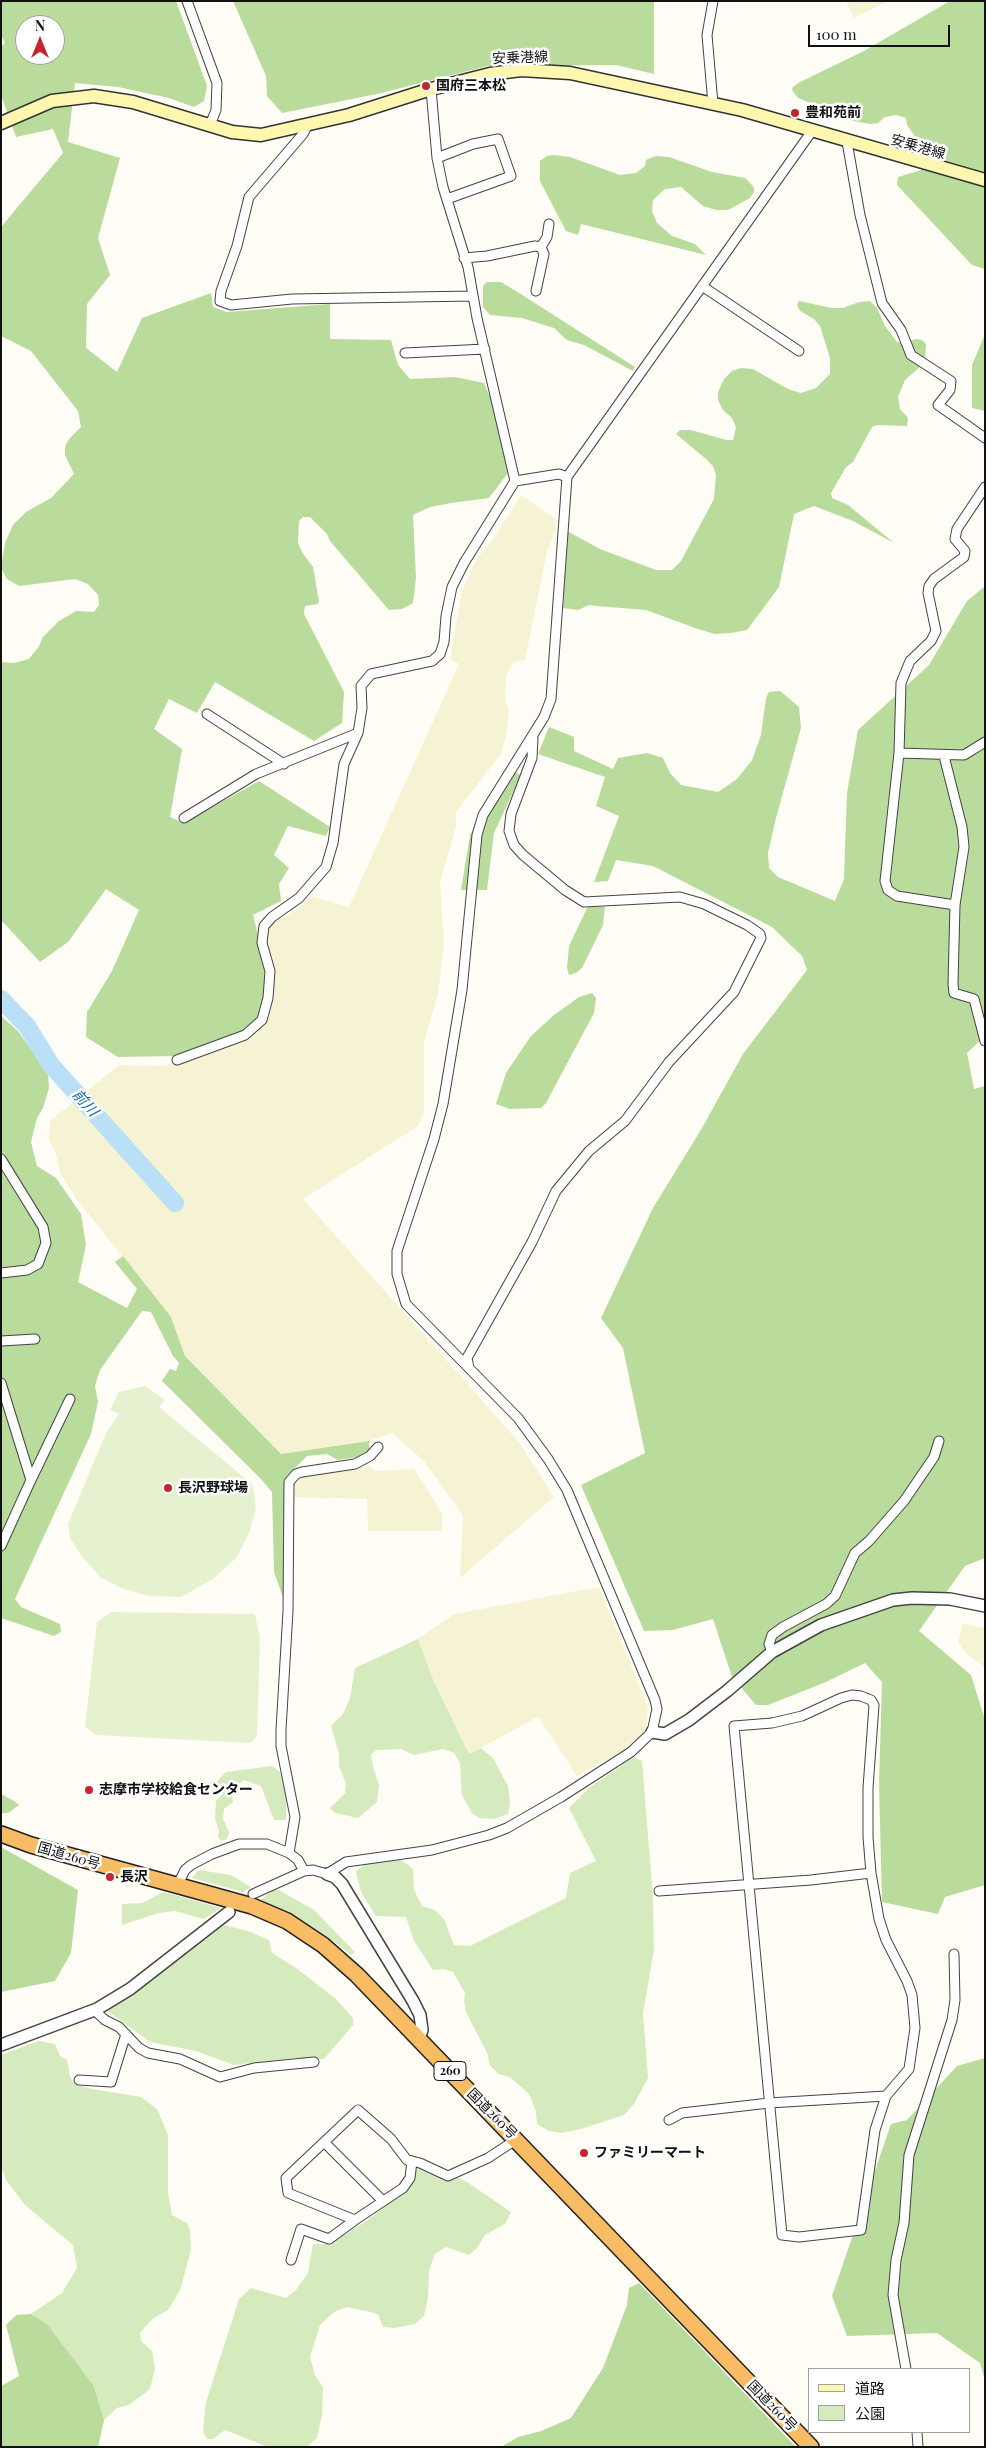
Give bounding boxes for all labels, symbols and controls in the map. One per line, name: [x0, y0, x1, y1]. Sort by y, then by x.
north arrow: [15, 15, 65, 65]
scale bar: [811, 15, 954, 47]
text: N: [35, 16, 45, 35]
text: 100 m: [816, 24, 857, 44]
street label: 安乗港線: [492, 49, 548, 67]
place label: 国府三本松: [436, 78, 506, 94]
marker: 国府三本松: [420, 80, 432, 92]
place label: 豊和苑前: [805, 105, 861, 121]
marker: 豊和苑前: [789, 107, 801, 119]
street label: 安乗港線: [889, 131, 947, 163]
water label: 前川: [68, 1086, 102, 1120]
place label: 長沢野球場: [178, 1480, 248, 1496]
marker: 長沢野球場: [162, 1482, 174, 1494]
place label: 志摩市学校給食センター: [99, 1782, 253, 1798]
marker: 志摩市学校給食センター: [83, 1784, 95, 1796]
street label: 国道260号: [36, 1839, 102, 1873]
place label: 長沢: [120, 1869, 148, 1885]
marker: 長沢: [104, 1871, 116, 1883]
road number: 260: [434, 2062, 466, 2080]
street label: 国道260号: [463, 2085, 521, 2143]
place label: ファミリーマート: [594, 2145, 706, 2161]
marker: ファミリーマート: [578, 2147, 590, 2159]
legend: [808, 2368, 971, 2433]
street label: 国道260号: [744, 2377, 800, 2435]
text: 道路: [855, 2378, 885, 2398]
text: 公園: [855, 2403, 885, 2423]

